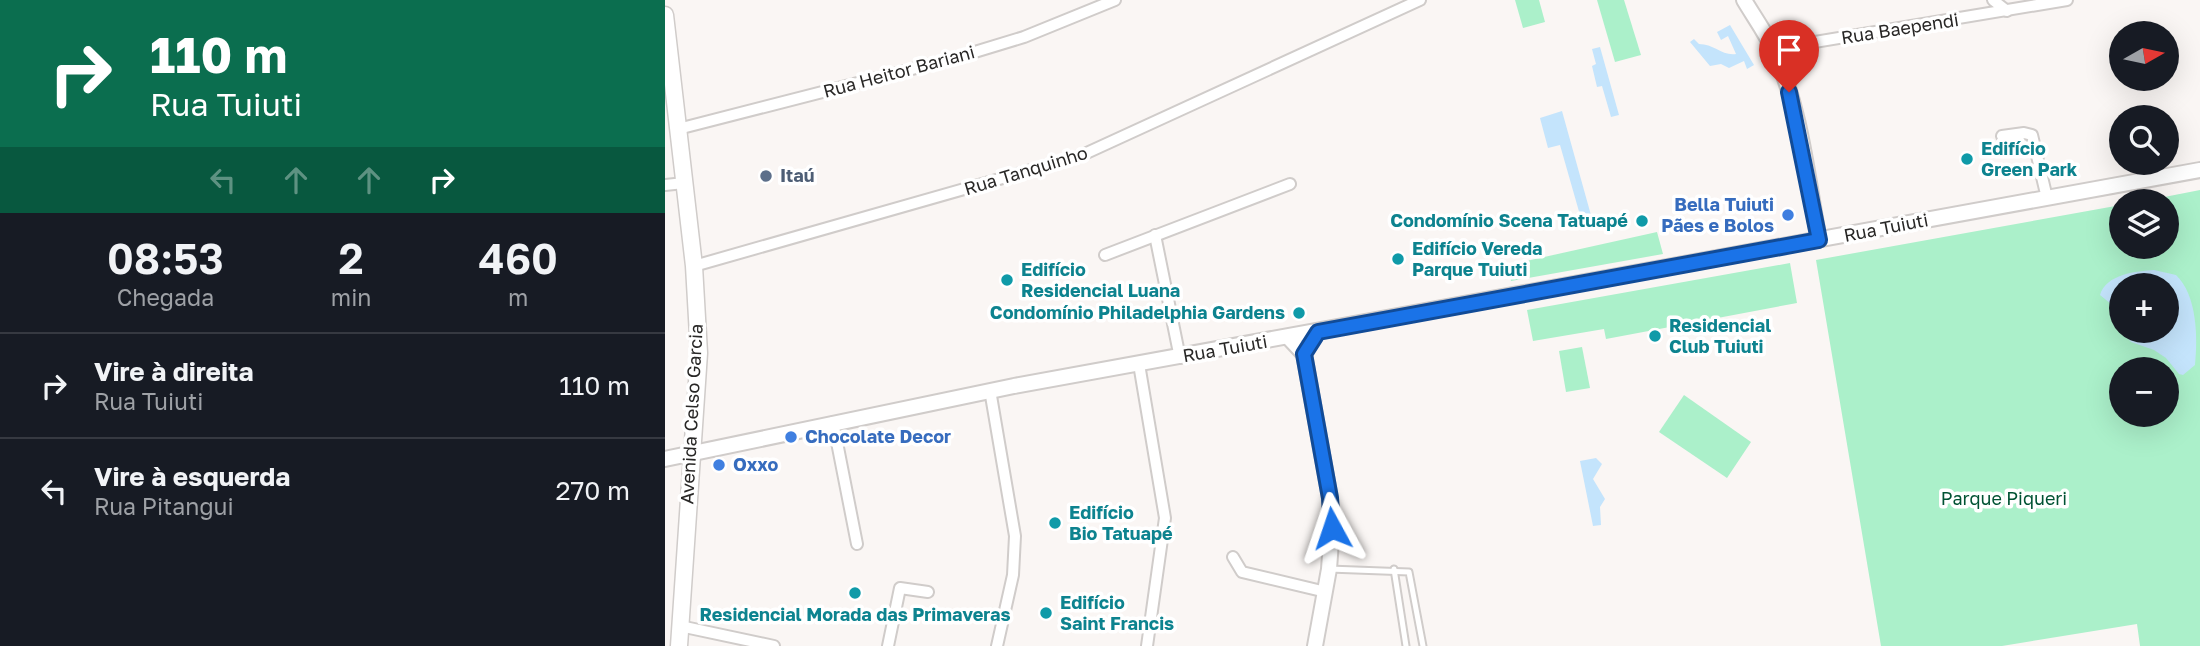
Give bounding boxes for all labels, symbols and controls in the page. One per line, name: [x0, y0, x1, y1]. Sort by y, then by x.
street label: Rua Baependi: [1840, 8, 1960, 48]
pin: [1759, 20, 1819, 92]
north arrow: [2109, 21, 2179, 91]
map controls: [2109, 21, 2179, 427]
text: 110 m: [150, 25, 287, 84]
icon: right: [35, 28, 126, 119]
icon: arrive: [1770, 31, 1808, 69]
street label: Rua Heitor Bariani: [821, 40, 977, 102]
text: Rua Tuiuti: [150, 85, 302, 123]
button: search: [2109, 105, 2179, 175]
place label: Edifício Green Park: [1981, 137, 2078, 180]
street label: Rua Tanquinho: [961, 141, 1090, 199]
marker: Edifício Green Park: [1959, 151, 1975, 167]
icon: left: [204, 161, 242, 199]
icon: ahead: [277, 161, 315, 199]
icon: ahead: [350, 161, 388, 199]
icon: right: [423, 161, 461, 199]
place label: Itaú: [780, 164, 814, 186]
marker: Itaú: [758, 168, 774, 184]
button: layers: [2109, 189, 2179, 259]
place label: Bella Tuiuti Pães e Bolos: [1661, 193, 1774, 236]
marker: Bella Tuiuti Pães e Bolos: [1780, 207, 1796, 223]
street label: Rua Tuiuti: [1842, 208, 1930, 246]
place label: Condomínio Scena Tatuapé: [1390, 209, 1628, 231]
marker: Condomínio Scena Tatuapé: [1634, 213, 1650, 229]
text: 08:53: [107, 233, 224, 283]
text: 2: [339, 233, 364, 283]
text: 460: [479, 233, 558, 283]
place label: Edifício Vereda Parque Tuiuti: [1412, 237, 1542, 280]
marker: Edifício Vereda Parque Tuiuti: [1390, 251, 1406, 267]
place label: Edifício Residencial Luana: [1021, 258, 1180, 301]
marker: Edifício Residencial Luana: [999, 272, 1015, 288]
button: +: [2109, 273, 2179, 343]
text: Chegada: [117, 283, 214, 311]
text: min: [331, 283, 372, 311]
text: m: [508, 283, 528, 311]
place label: Condomínio Philadelphia Gardens: [990, 301, 1285, 323]
marker: Condomínio Philadelphia Gardens: [1291, 305, 1307, 321]
place label: Residencial Club Tuiuti: [1669, 314, 1771, 357]
street label: Avenida Celso Garcia: [675, 323, 707, 505]
marker: Residencial Club Tuiuti: [1647, 328, 1663, 344]
street label: Rua Tuiuti: [1181, 330, 1269, 366]
text: Vire à direita: [94, 356, 254, 387]
button: −: [2109, 357, 2179, 427]
icon: right: [35, 367, 73, 405]
text: 110 m: [559, 370, 630, 401]
text: Rua Tuiuti: [94, 387, 203, 415]
place label: Chocolate Decor: [805, 425, 951, 447]
marker: Chocolate Decor: [783, 429, 799, 445]
place label: Oxxo: [733, 453, 778, 475]
marker: Oxxo: [711, 457, 727, 473]
text: Vire à esquerda: [94, 461, 290, 492]
icon: left: [35, 472, 73, 510]
text: 270 m: [556, 475, 630, 506]
park label: Parque Piqueri: [1941, 487, 2067, 509]
position arrow: [1295, 491, 1369, 565]
text: Rua Pitangui: [94, 492, 234, 520]
place label: Edifício Bio Tatuapé: [1069, 501, 1173, 544]
marker: Edifício Bio Tatuapé: [1047, 515, 1063, 531]
marker: Residencial Morada das Primaveras: [847, 585, 863, 601]
place label: Edifício Saint Francis: [1060, 591, 1174, 634]
place label: Residencial Morada das Primaveras: [699, 603, 1011, 625]
marker: Edifício Saint Francis: [1038, 605, 1054, 621]

